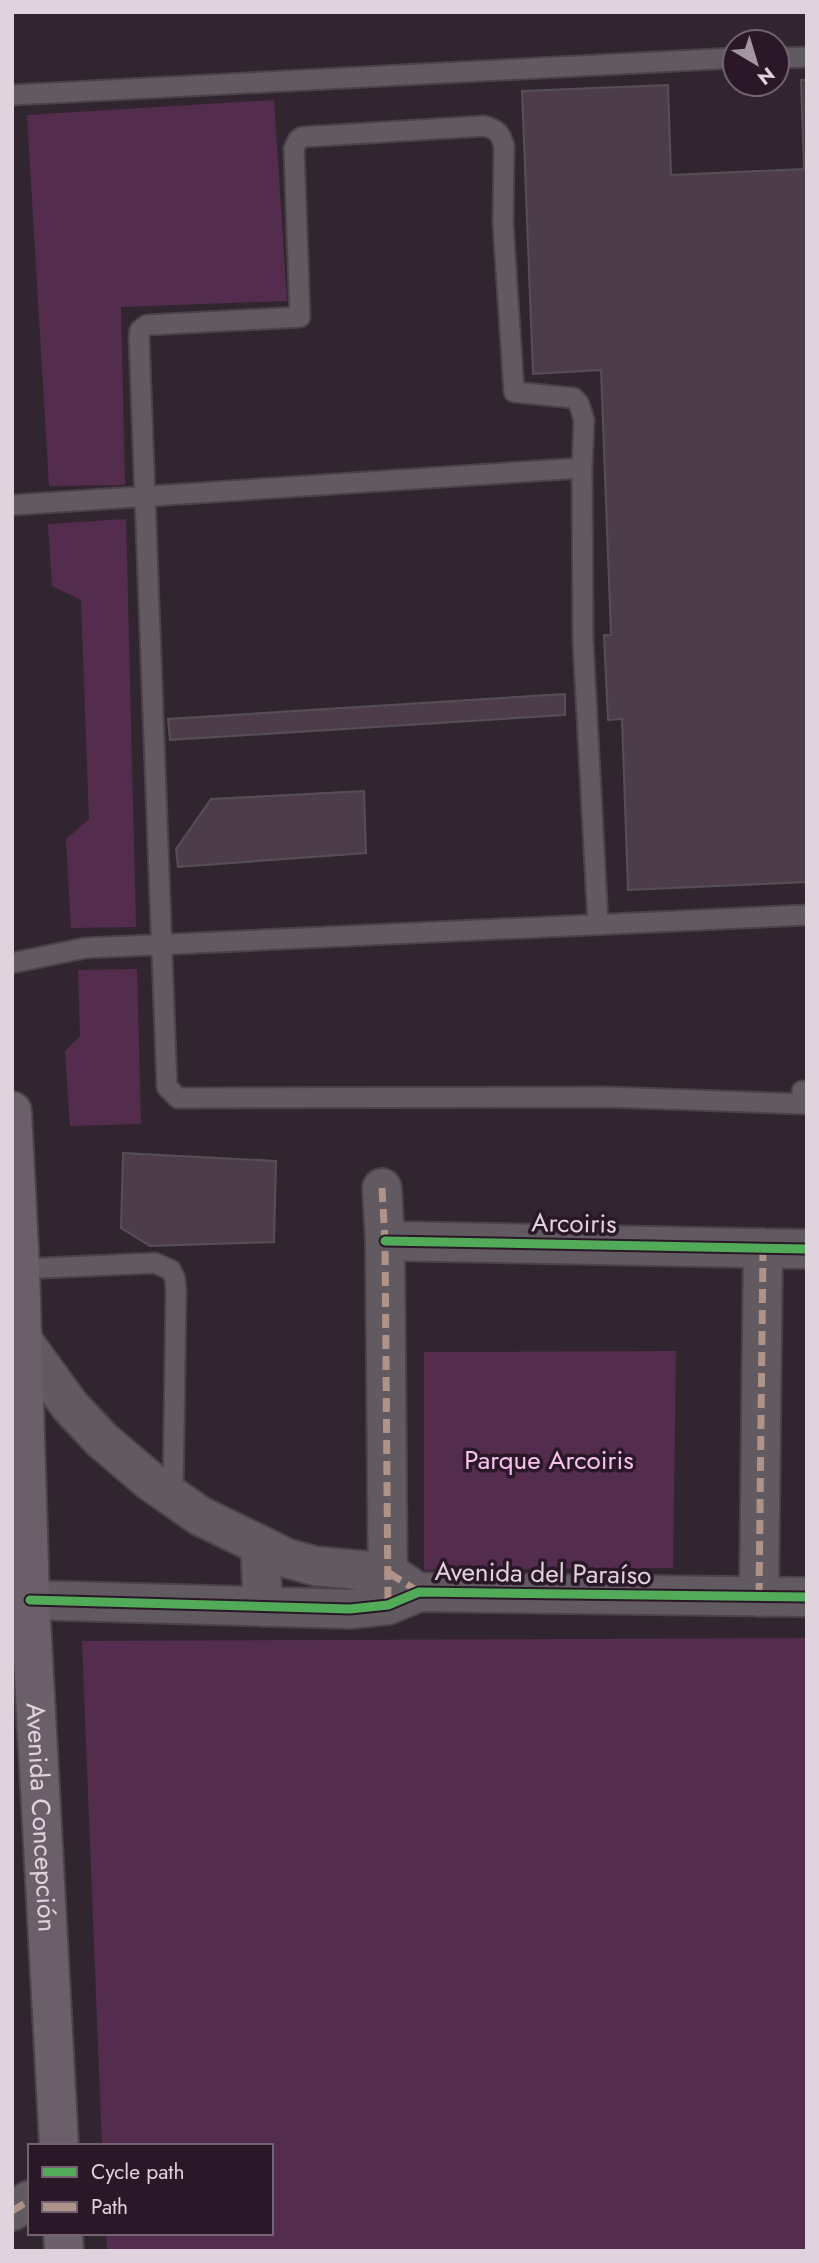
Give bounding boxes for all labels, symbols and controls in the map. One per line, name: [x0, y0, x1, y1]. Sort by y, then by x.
north arrow: [721, 28, 791, 98]
text: N: [752, 61, 780, 91]
street label: Arcoiris: [531, 1203, 617, 1243]
park label: Parque Arcoiris: [464, 1441, 634, 1479]
street label: Avenida del Paraíso: [434, 1552, 652, 1594]
street label: Avenida Concepción: [16, 1702, 67, 1933]
legend: [28, 2144, 273, 2235]
text: Cycle path: [91, 2157, 184, 2187]
text: Path: [91, 2192, 128, 2222]

